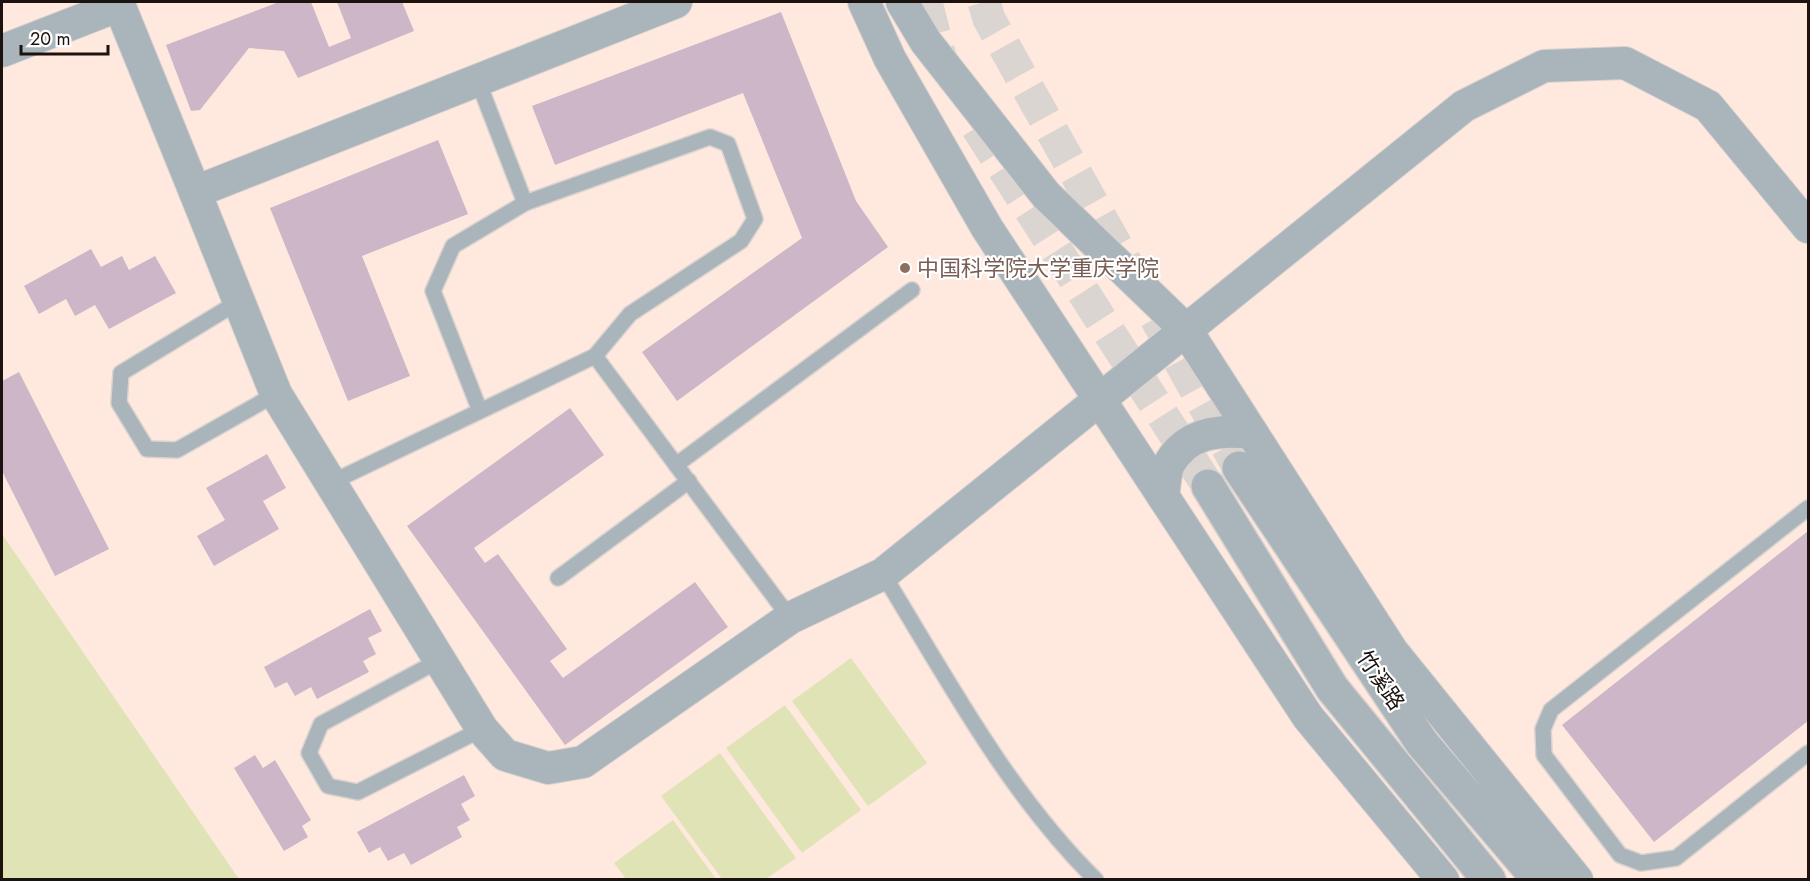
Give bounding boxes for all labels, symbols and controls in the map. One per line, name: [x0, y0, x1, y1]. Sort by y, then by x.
scale bar: [21, 18, 108, 56]
text: 20 m: [30, 26, 70, 52]
place label: 中国科学院大学重庆学院: [917, 252, 1159, 284]
marker: 中国科学院大学重庆学院: [898, 261, 912, 275]
street label: 竹溪路: [1349, 644, 1413, 716]

